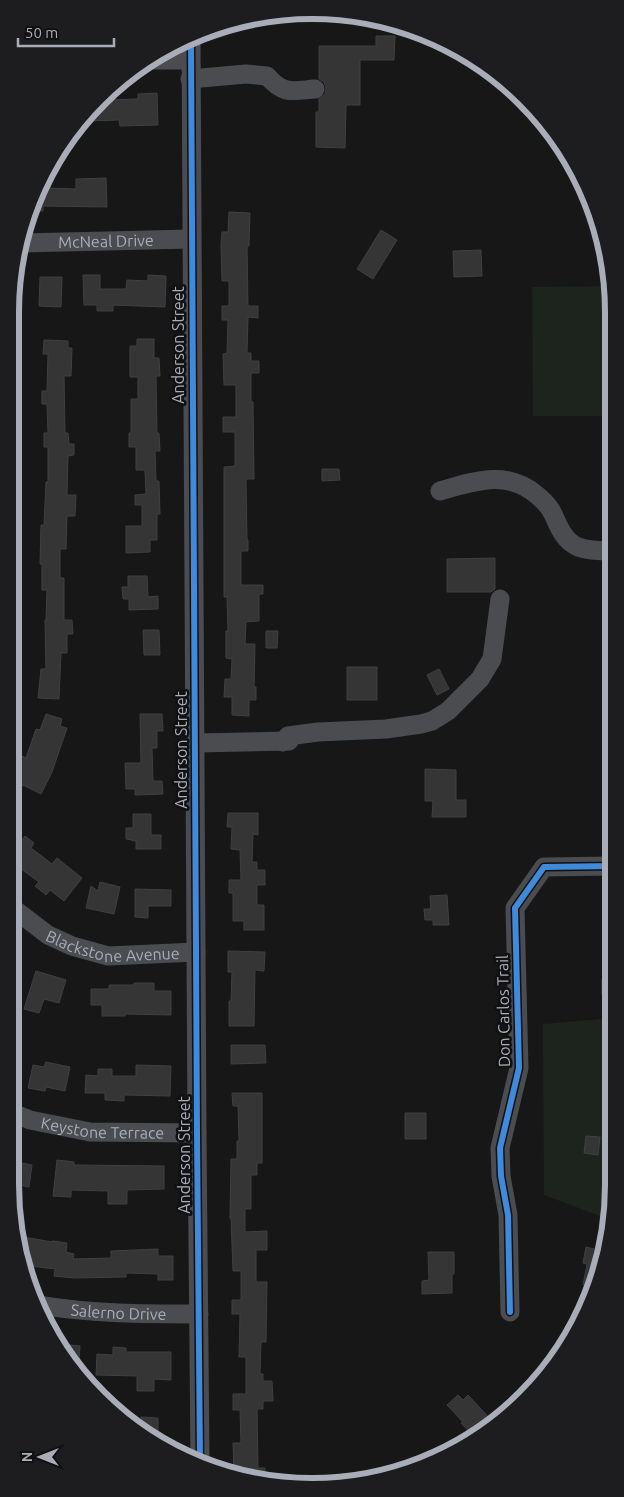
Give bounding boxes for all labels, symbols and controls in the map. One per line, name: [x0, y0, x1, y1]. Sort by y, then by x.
scale bar: [18, 15, 114, 47]
text: 50 m: [25, 24, 58, 41]
street label: McNeal Drive: [58, 231, 154, 251]
street label: Anderson Street: [169, 286, 187, 404]
street label: Anderson Street: [172, 691, 190, 809]
street label: Blackstone Avenue: [43, 926, 180, 965]
street label: Don Carlos Trail: [493, 955, 513, 1067]
street label: Anderson Street: [175, 1096, 193, 1214]
street label: Keystone Terrace: [39, 1113, 164, 1142]
street label: Salerno Drive: [70, 1300, 167, 1323]
north arrow: [15, 1432, 65, 1482]
text: N: [19, 1452, 35, 1462]

